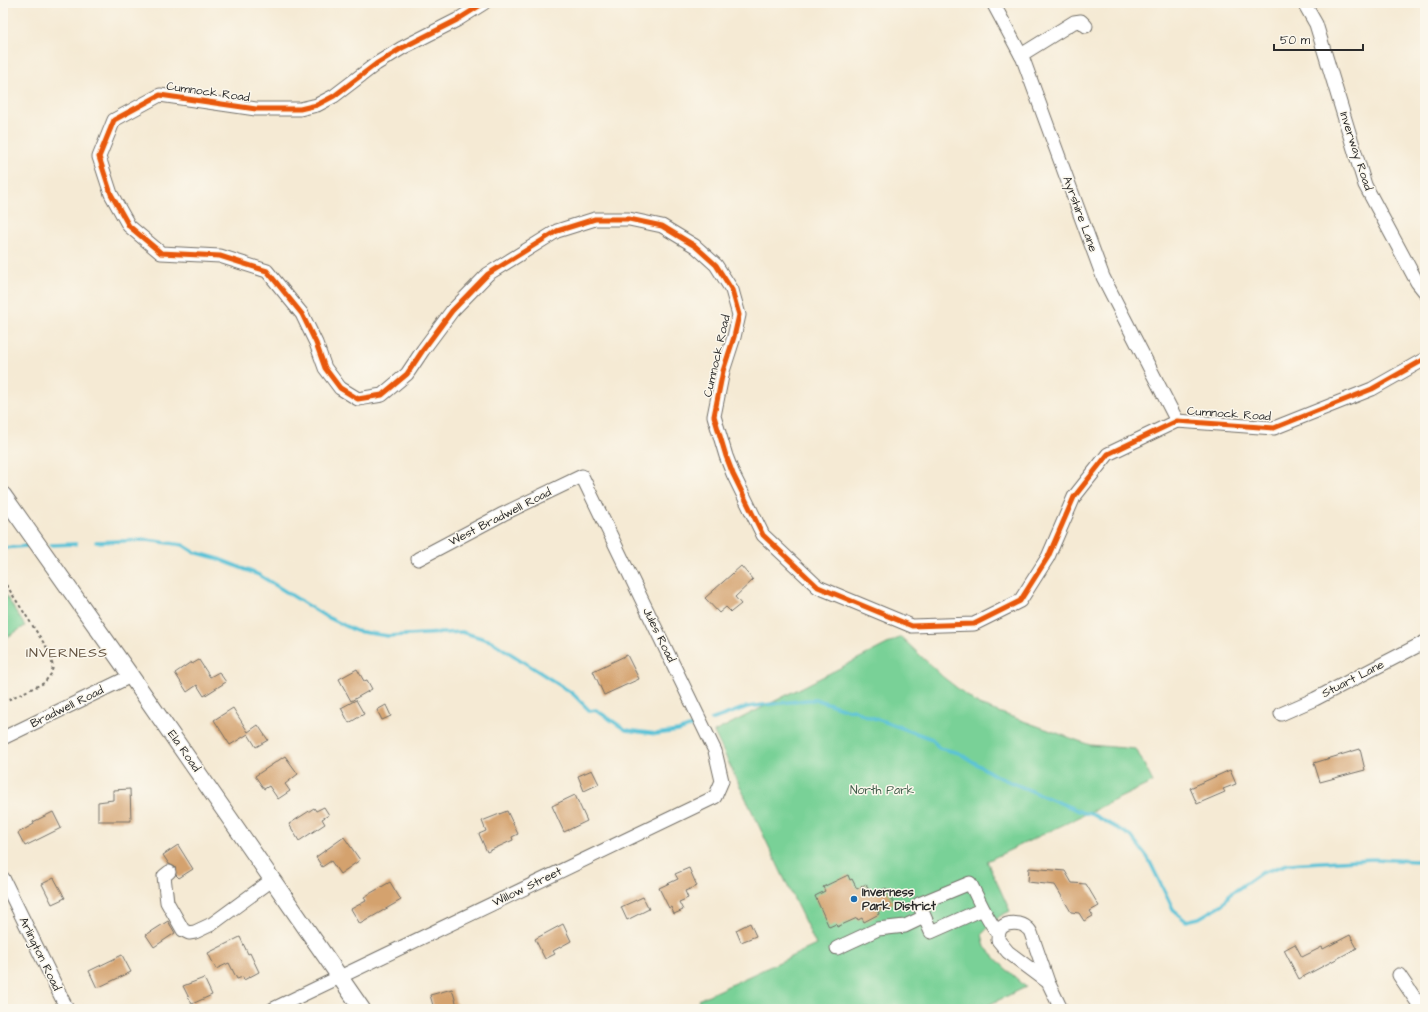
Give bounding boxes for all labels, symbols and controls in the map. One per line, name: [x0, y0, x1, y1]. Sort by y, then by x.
scale bar: [1274, 26, 1363, 52]
text: 50 m: [1280, 32, 1311, 49]
street label: Cumnock Road: [165, 78, 251, 106]
street label: Inverway Road: [1334, 109, 1377, 193]
street label: Ayrshire Lane: [1057, 174, 1102, 255]
street label: Cumnock Road: [699, 313, 735, 399]
street label: Cumnock Road: [1187, 403, 1271, 425]
street label: West Bradwell Road: [446, 484, 554, 550]
street label: Jules Road: [638, 605, 680, 665]
district label: INVERNESS: [26, 643, 108, 663]
street label: Stuart Lane: [1319, 656, 1388, 702]
street label: Bradwell Road: [27, 682, 107, 732]
street label: Ela Road: [163, 727, 205, 775]
park label: North Park: [850, 782, 915, 799]
street label: Willow Street: [489, 863, 565, 911]
place label: Inverness Park District: [862, 884, 936, 915]
marker: Inverness Park District: [849, 894, 859, 904]
street label: Arlington Road: [14, 914, 65, 994]

